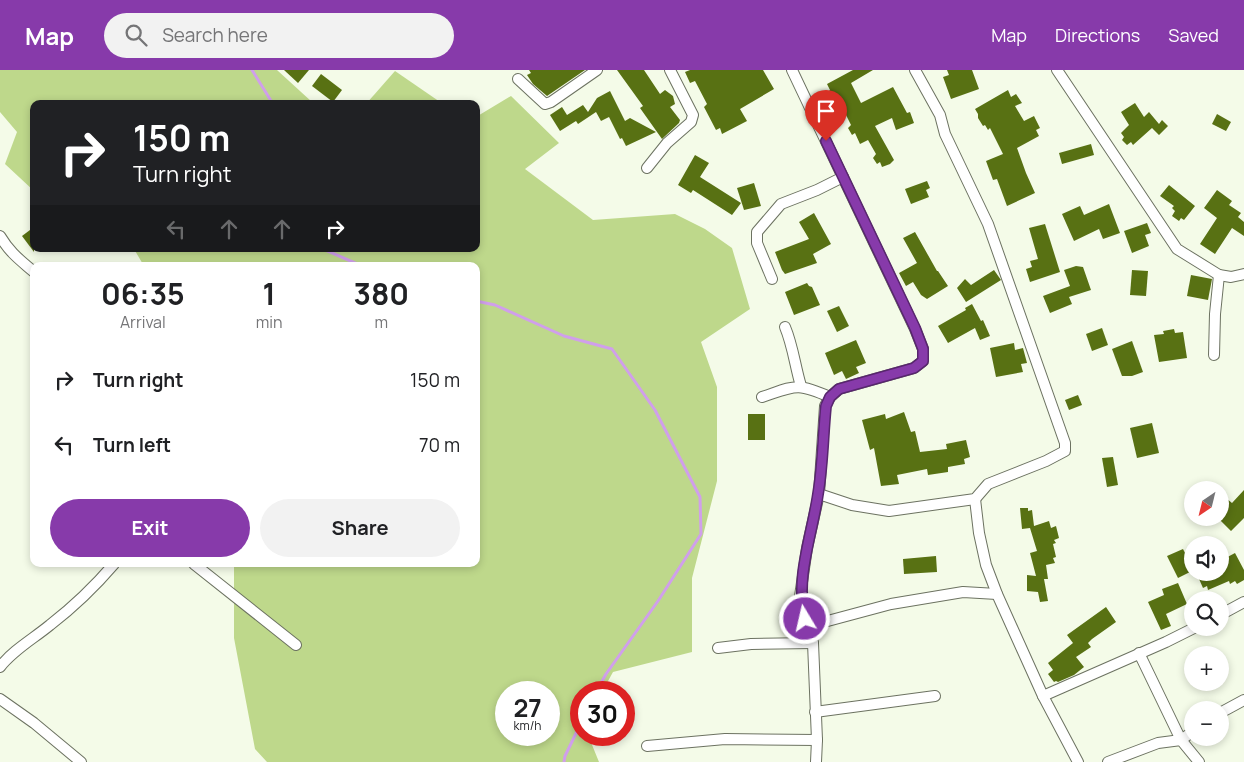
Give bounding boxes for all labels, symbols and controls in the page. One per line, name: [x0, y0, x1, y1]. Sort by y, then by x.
search box: [104, 13, 454, 58]
text: Map: [25, 19, 74, 52]
icon: search: [122, 21, 150, 49]
text: Search here: [162, 22, 268, 48]
text: Map: [991, 23, 1027, 47]
text: Directions: [1055, 23, 1140, 47]
text: Saved: [1168, 23, 1219, 47]
pin: [805, 90, 847, 141]
icon: arrive: [812, 97, 840, 125]
text: 150 m: [133, 114, 230, 162]
icon: right: [50, 120, 115, 185]
text: Turn right: [133, 159, 231, 189]
icon: left: [162, 215, 190, 243]
icon: ahead: [215, 215, 243, 243]
icon: ahead: [268, 215, 296, 243]
icon: right: [321, 215, 349, 243]
text: 06:35: [101, 273, 185, 314]
text: 1: [262, 273, 276, 314]
text: 380: [353, 273, 409, 314]
text: Arrival: [120, 311, 166, 333]
text: min: [256, 311, 282, 333]
text: m: [374, 311, 388, 333]
icon: right: [50, 366, 78, 394]
text: Turn right: [93, 367, 183, 393]
text: 150 m: [410, 367, 460, 393]
icon: left: [50, 431, 78, 459]
text: Turn left: [93, 432, 171, 458]
text: 70 m: [419, 432, 460, 458]
north arrow: [1184, 481, 1229, 526]
map controls: [1184, 481, 1229, 746]
button: Exit: [50, 499, 250, 557]
button: Share: [260, 499, 460, 557]
button: sound: [1184, 536, 1229, 581]
button: search: [1184, 591, 1229, 636]
position arrow: [778, 592, 830, 644]
button: +: [1184, 646, 1229, 691]
speed limit sign: 30: [570, 681, 635, 746]
text: 27: [513, 690, 542, 725]
button: −: [1184, 701, 1229, 746]
text: km/h: [514, 717, 541, 734]

